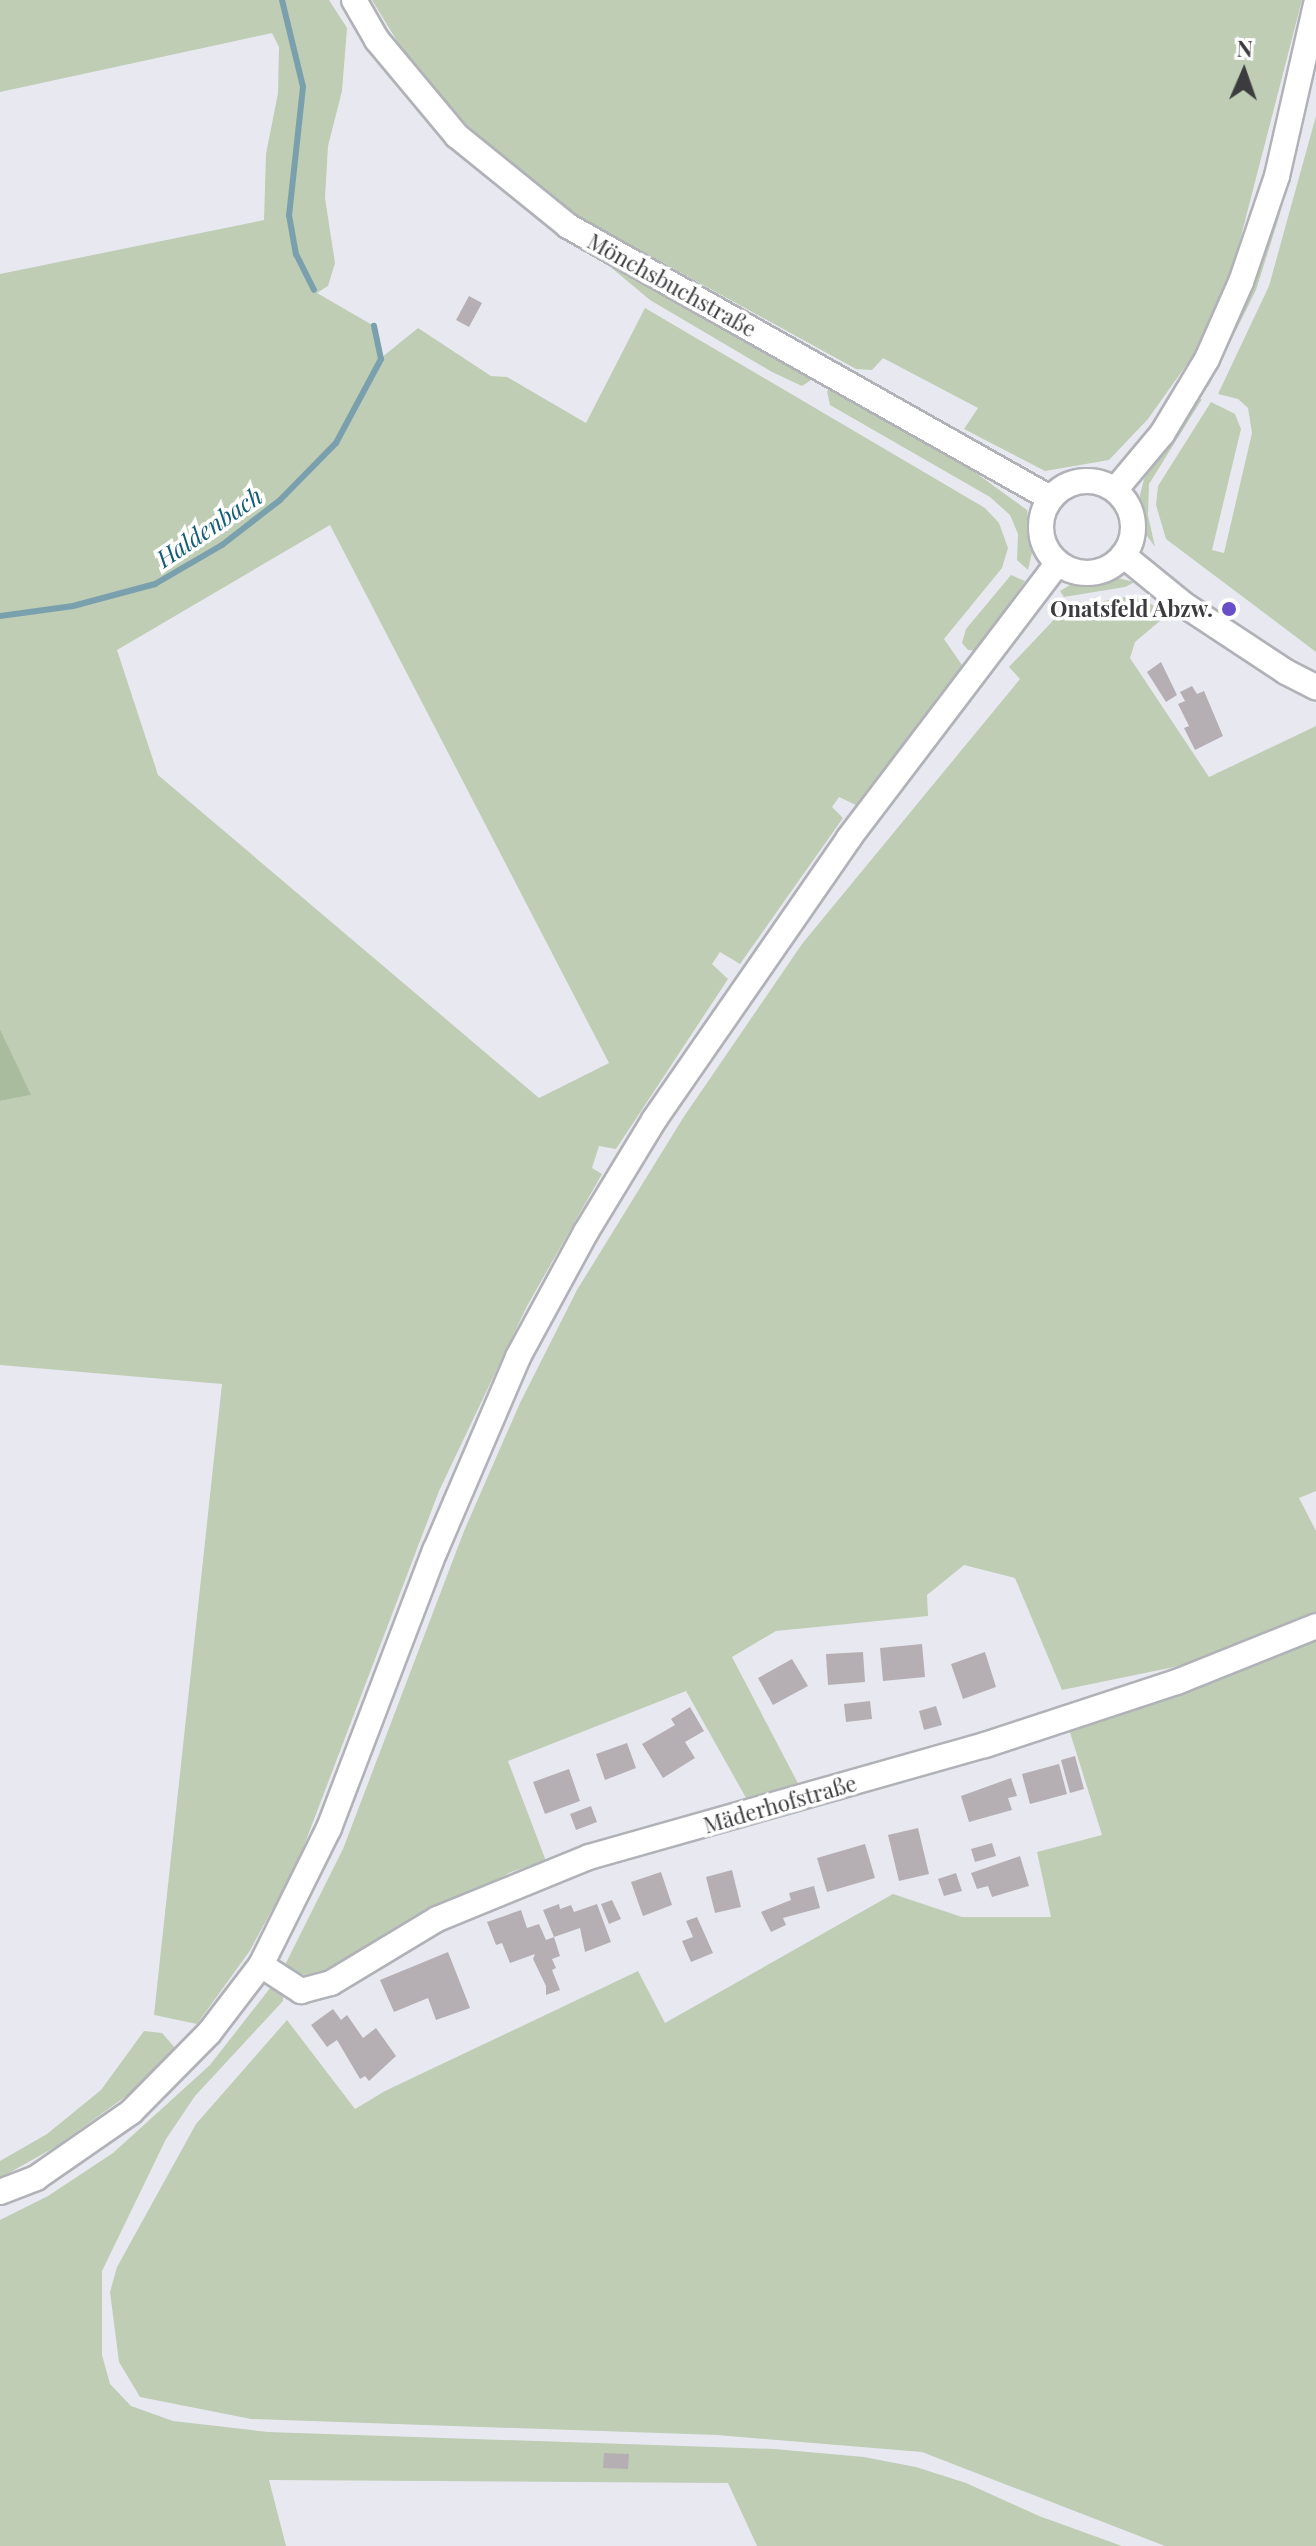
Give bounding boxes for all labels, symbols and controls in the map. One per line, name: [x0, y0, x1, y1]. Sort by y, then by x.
north arrow: [1204, 32, 1284, 112]
text: N: [1236, 33, 1253, 63]
street label: Mönchsbuchstraße: [583, 228, 761, 342]
water label: Haldenbach: [150, 481, 268, 573]
place label: Onatsfeld Abzw.: [1049, 596, 1213, 622]
marker: Onatsfeld Abzw.: [1220, 600, 1238, 618]
street label: Mäderhofstraße: [700, 1770, 860, 1838]

